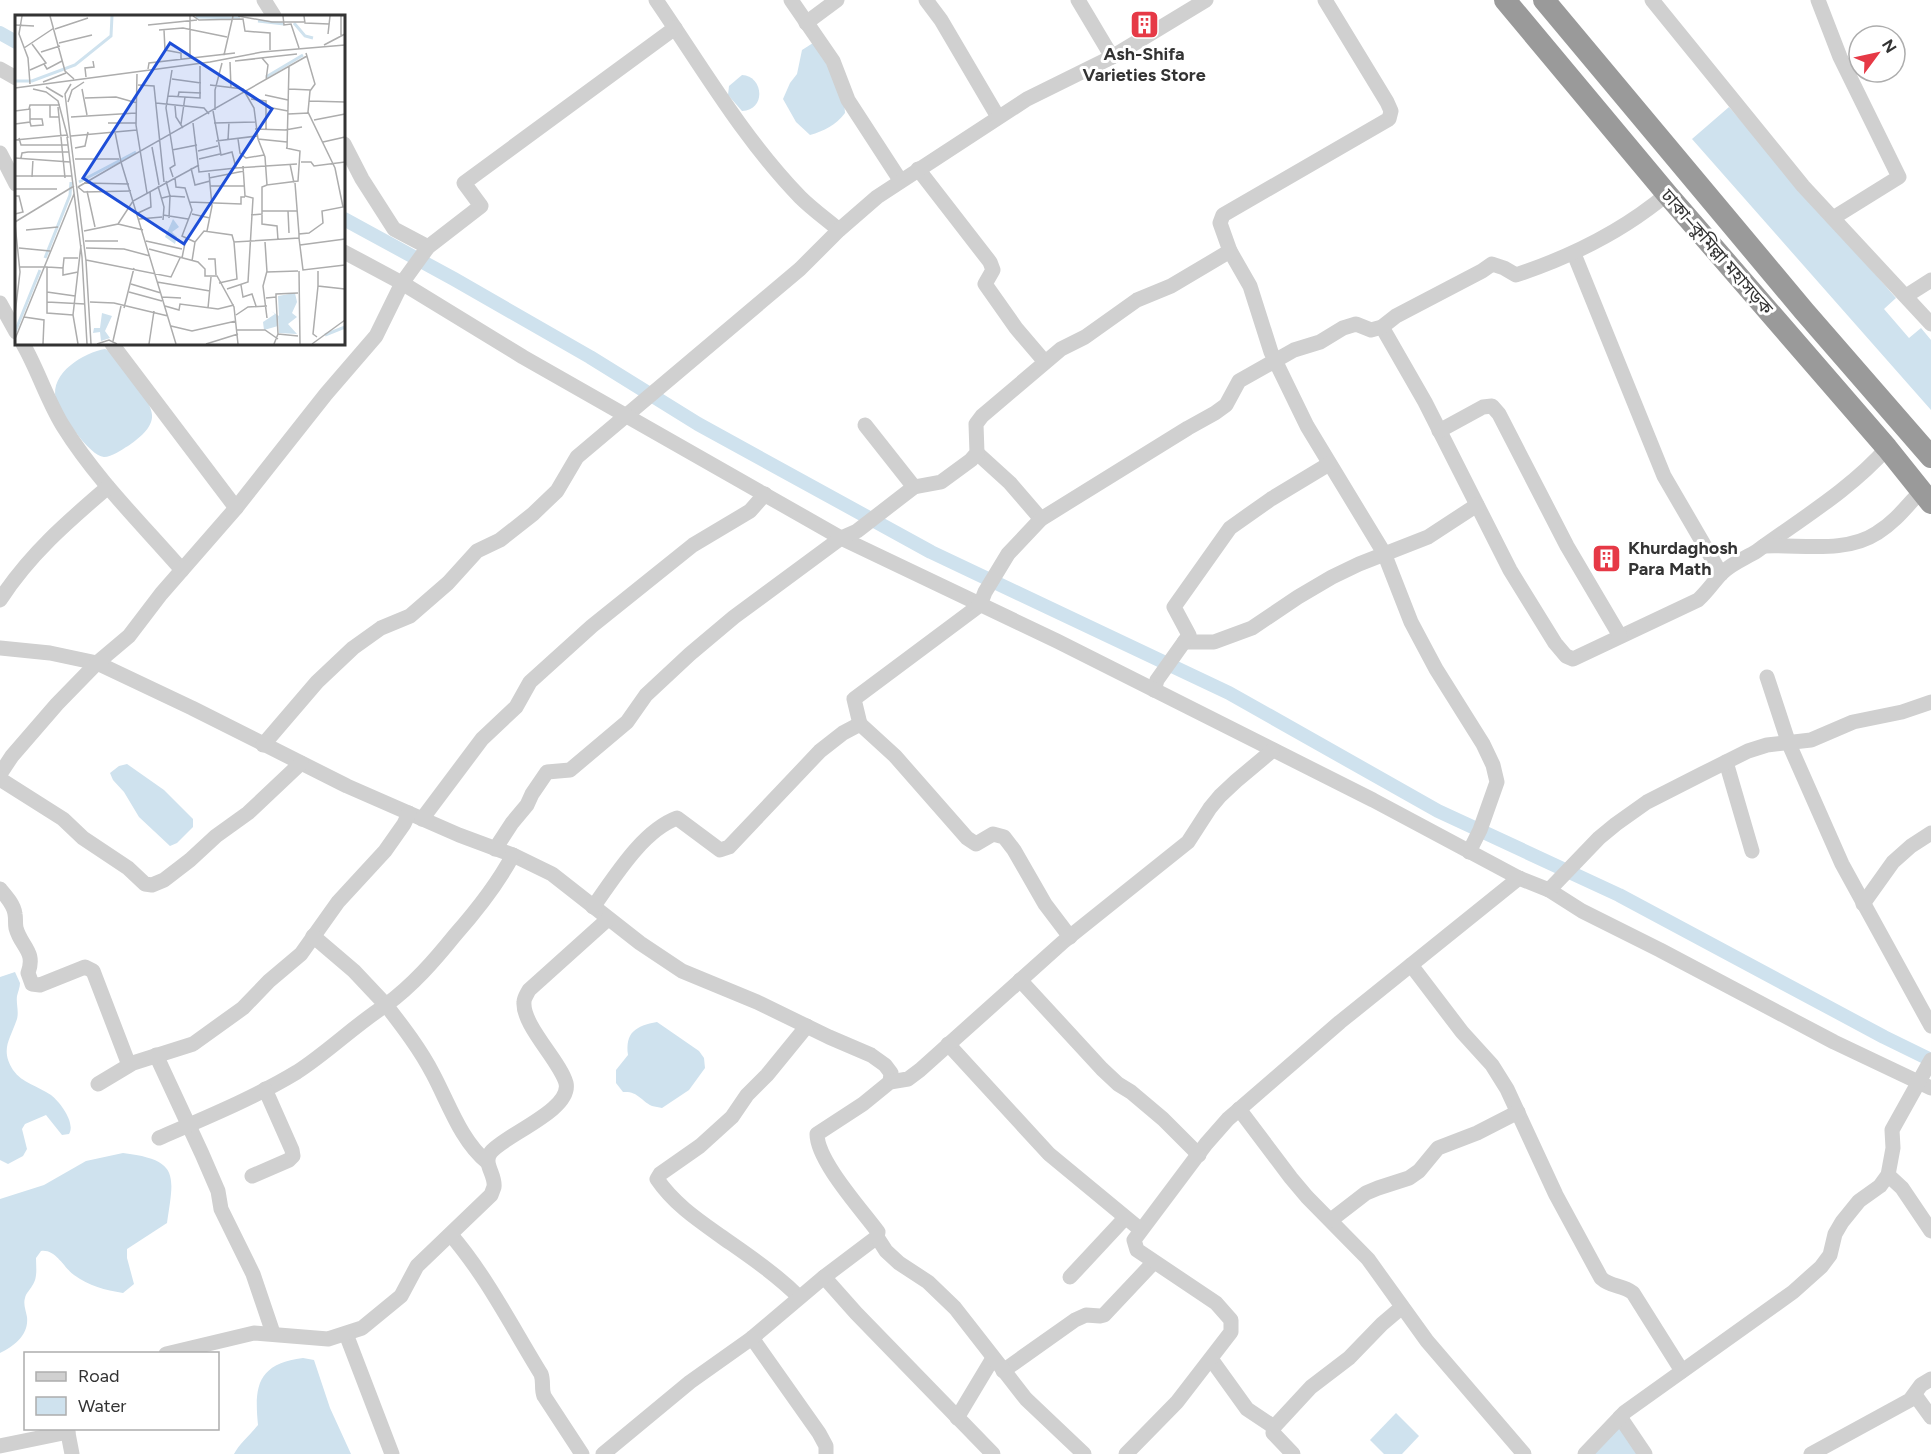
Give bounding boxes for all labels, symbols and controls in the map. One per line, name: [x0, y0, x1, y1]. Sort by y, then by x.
building icon: Ash-Shifa Varieties Store: [1128, 9, 1160, 41]
inset map: [15, 15, 345, 345]
north arrow: [1847, 24, 1907, 84]
text: N: [1878, 36, 1900, 56]
place label: Ash-Shifa Varieties Store: [1082, 43, 1206, 86]
street label: ঢাকা–কুমিল্লা মহাসড়ক: [1656, 184, 1778, 320]
place label: Khurdaghosh Para Math: [1628, 537, 1738, 580]
building icon: Khurdaghosh Para Math: [1591, 542, 1623, 574]
legend: [24, 1352, 219, 1430]
text: Road: [78, 1365, 119, 1387]
text: Water: [78, 1395, 126, 1417]

